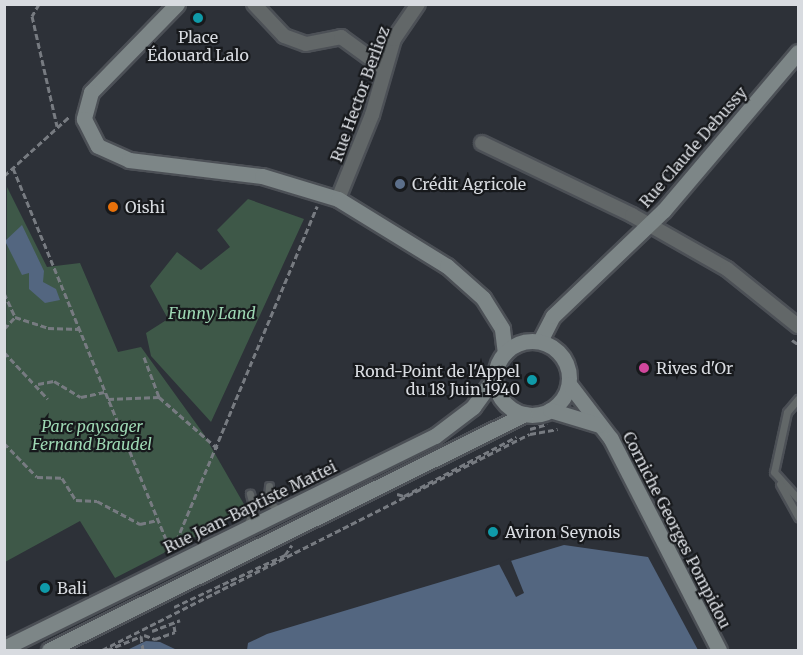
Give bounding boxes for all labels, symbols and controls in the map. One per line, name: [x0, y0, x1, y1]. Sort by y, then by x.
marker: Place Édouard Lalo: [191, 11, 205, 25]
street label: Rue Hector Berlioz: [327, 24, 393, 164]
place label: Place Édouard Lalo: [147, 27, 249, 65]
street label: Rue Claude Debussy: [635, 83, 751, 211]
place label: Crédit Agricole: [412, 174, 526, 194]
marker: Crédit Agricole: [393, 177, 407, 191]
place label: Oishi: [125, 197, 165, 217]
marker: Oishi: [106, 200, 120, 214]
park label: Funny Land: [168, 303, 256, 323]
place label: Rives d'Or: [656, 358, 733, 378]
place label: Rond-Point de l'Appel du 18 Juin 1940: [354, 361, 520, 399]
marker: Rives d'Or: [637, 361, 651, 375]
marker: Rond-Point de l'Appel du 18 Juin 1940: [525, 373, 539, 387]
park label: Parc paysager Fernand Braudel: [32, 416, 152, 454]
street label: Corniche Georges Pompidou: [619, 428, 735, 632]
street label: Rue Jean-Baptiste Mattei: [160, 457, 340, 557]
place label: Aviron Seynois: [505, 522, 620, 542]
marker: Aviron Seynois: [486, 525, 500, 539]
place label: Bali: [57, 578, 87, 598]
marker: Bali: [38, 581, 52, 595]

